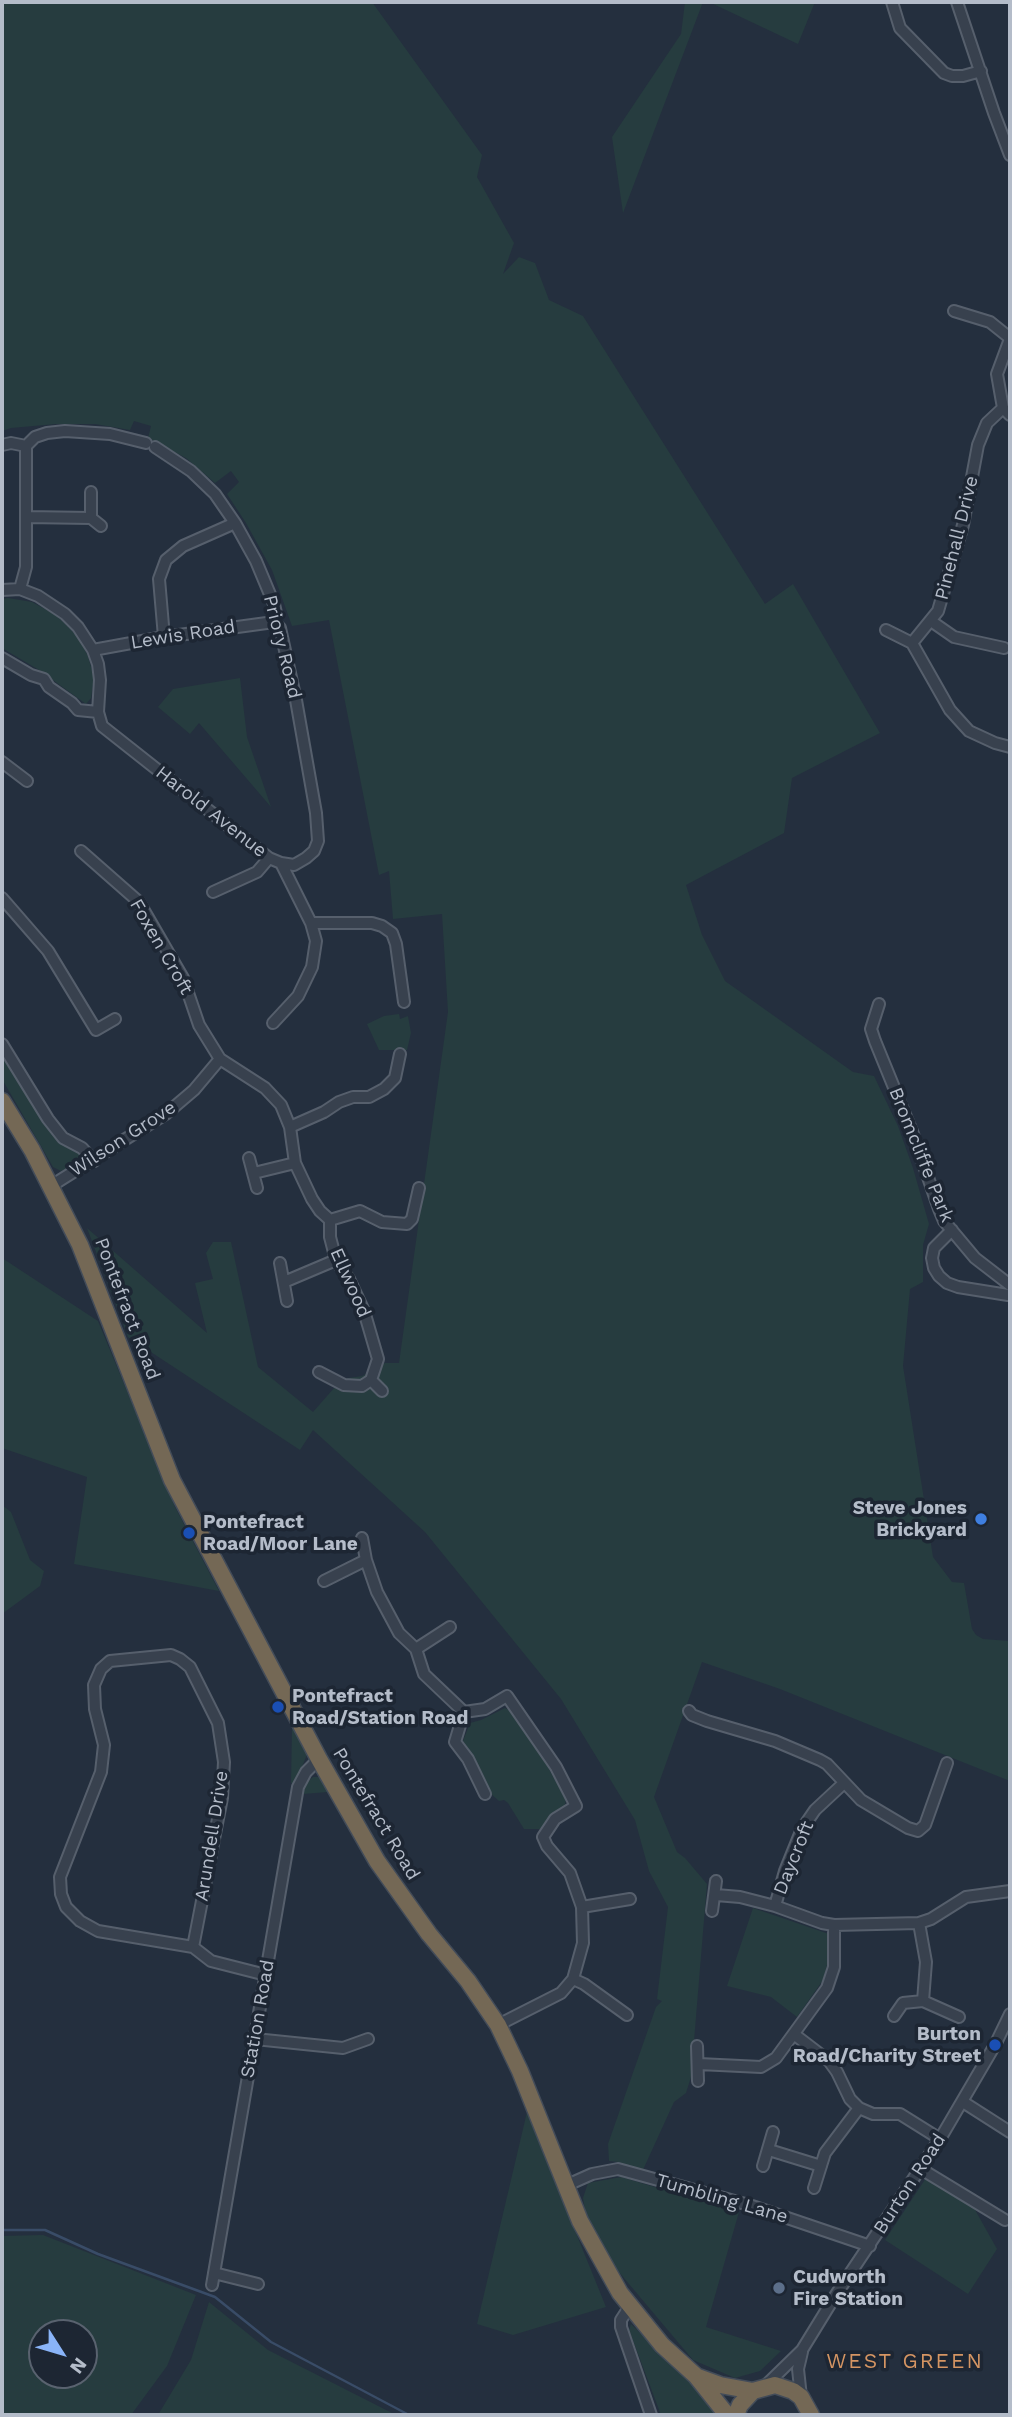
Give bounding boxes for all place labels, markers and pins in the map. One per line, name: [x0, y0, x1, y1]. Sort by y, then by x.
place label: Steve Jones Brickyard: [853, 1497, 967, 1541]
place label: Pontefract Road/Moor Lane: [203, 1511, 358, 1555]
marker: Steve Jones Brickyard: [973, 1511, 989, 1527]
marker: Pontefract Road/Moor Lane: [181, 1525, 197, 1541]
place label: Pontefract Road/Station Road: [292, 1685, 468, 1729]
marker: Pontefract Road/Station Road: [270, 1699, 286, 1715]
place label: Burton Road/Charity Street: [793, 2023, 981, 2067]
marker: Burton Road/Charity Street: [987, 2037, 1003, 2053]
place label: Cudworth Fire Station: [793, 2266, 903, 2310]
marker: Cudworth Fire Station: [771, 2280, 787, 2296]

